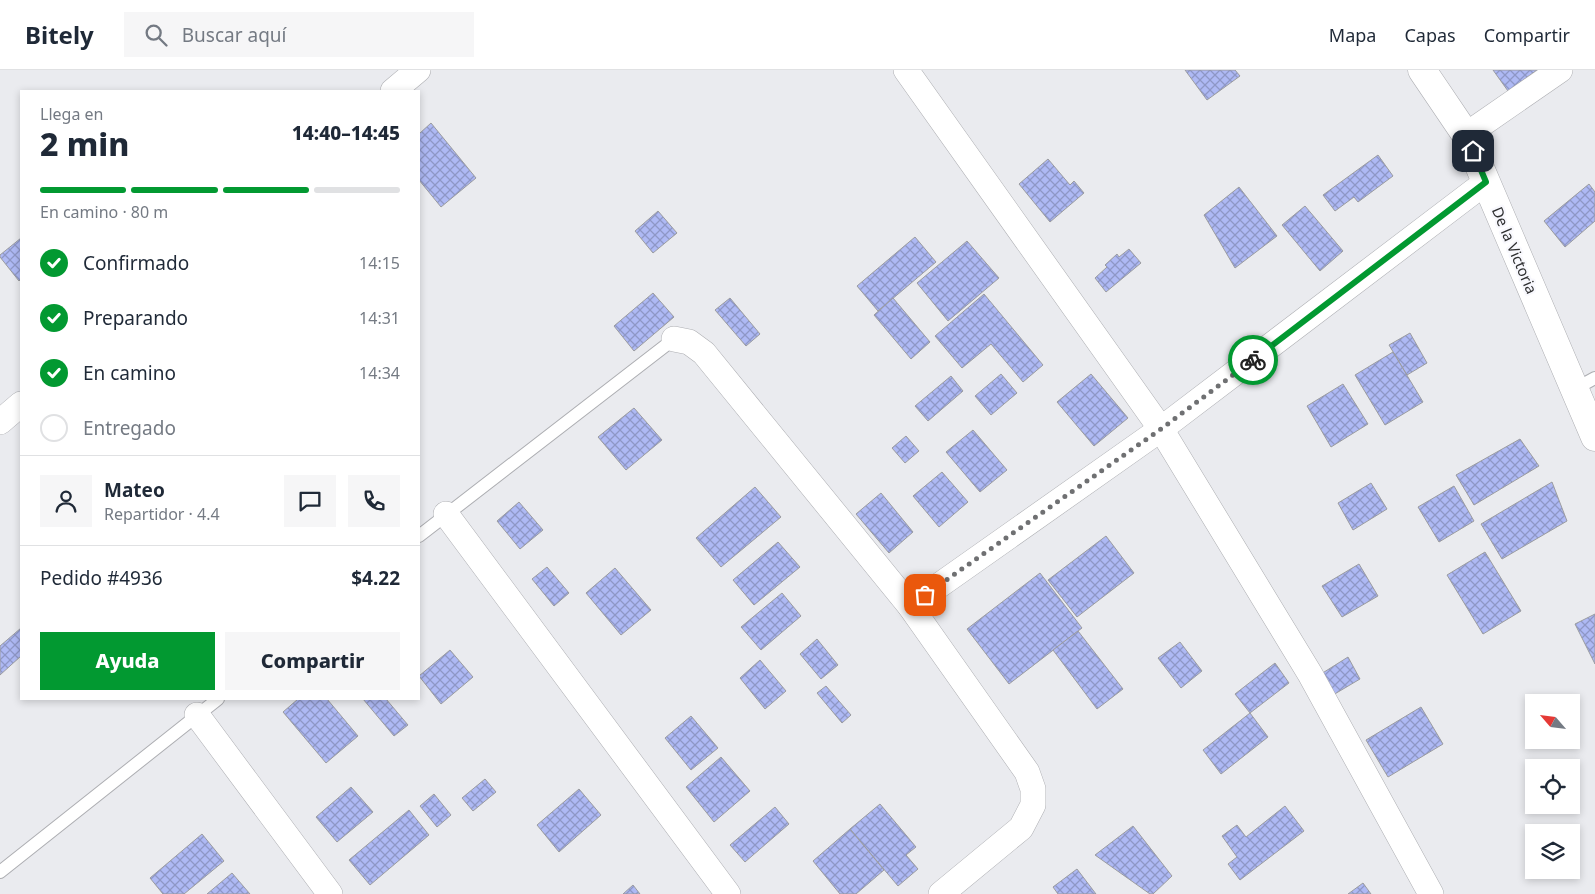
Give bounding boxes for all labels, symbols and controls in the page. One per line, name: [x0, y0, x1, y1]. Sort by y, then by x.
search box: [124, 12, 474, 57]
text: Bitely: [25, 18, 94, 51]
icon: search: [142, 21, 170, 49]
text: Buscar aquí: [182, 22, 287, 48]
text: Mapa: [1329, 23, 1376, 47]
text: Capas: [1404, 23, 1456, 47]
text: Compartir: [1484, 23, 1570, 47]
text: Llega en: [40, 103, 103, 125]
text: 14:40–14:45: [292, 120, 400, 146]
text: 2 min: [40, 122, 129, 165]
pin: [1452, 130, 1494, 172]
icon: home: [1459, 137, 1487, 165]
text: En camino · 80 m: [40, 201, 168, 223]
street label: De la Victoria: [1488, 203, 1542, 297]
icon: check: [40, 249, 68, 277]
text: Confirmado: [83, 250, 189, 276]
text: 14:15: [359, 252, 400, 274]
icon: check: [40, 304, 68, 332]
text: Preparando: [83, 305, 188, 331]
text: 14:31: [359, 307, 400, 329]
courier: [1228, 335, 1278, 385]
icon: bike: [1239, 346, 1267, 374]
icon: check: [40, 359, 68, 387]
text: En camino: [83, 360, 176, 386]
text: 14:34: [359, 362, 400, 384]
text: Entregado: [83, 415, 176, 441]
button: person: [40, 475, 92, 527]
button: chat: [284, 475, 336, 527]
button: phone: [348, 475, 400, 527]
text: Mateo: [104, 477, 165, 503]
text: Repartidor · 4.4: [104, 503, 220, 525]
text: Pedido #4936: [40, 565, 163, 591]
text: $4.22: [351, 565, 400, 591]
pin: [904, 574, 946, 616]
icon: bag: [911, 581, 939, 609]
button: Ayuda: [40, 632, 215, 690]
button: Compartir: [225, 632, 400, 690]
north arrow: [1525, 694, 1580, 749]
map controls: [1525, 694, 1580, 879]
button: locate: [1525, 759, 1580, 814]
button: layers: [1525, 824, 1580, 879]

